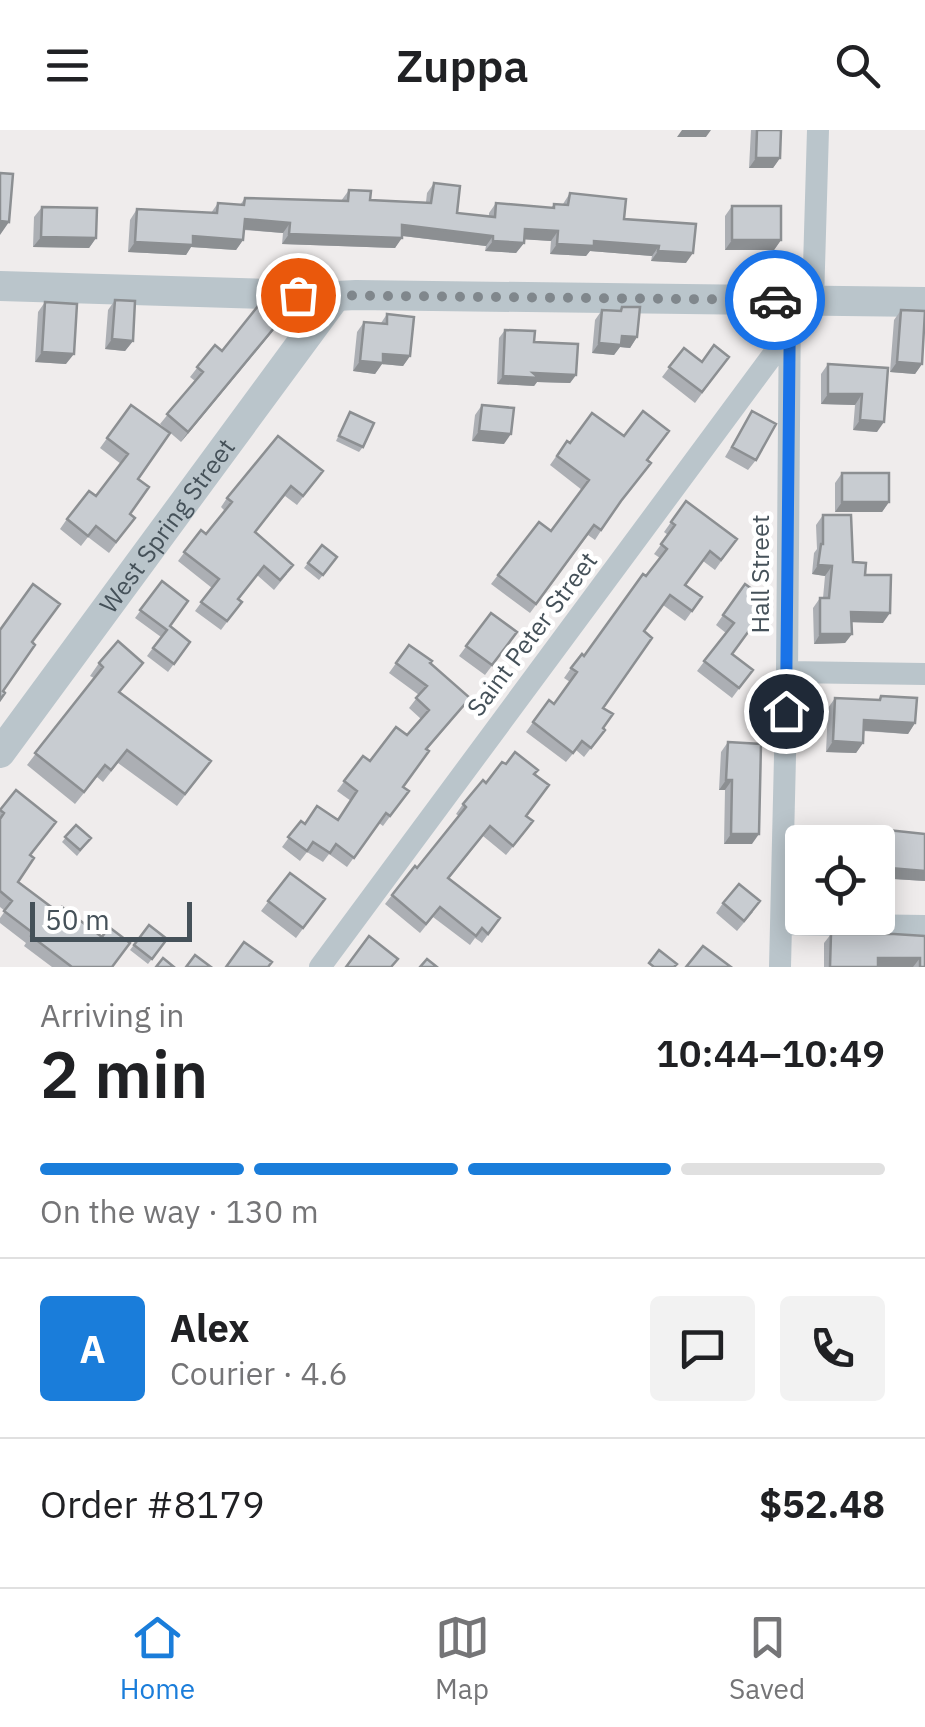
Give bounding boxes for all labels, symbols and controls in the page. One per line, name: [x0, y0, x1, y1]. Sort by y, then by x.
text: Zuppa: [396, 36, 529, 94]
icon: menu: [40, 38, 95, 93]
icon: search: [830, 38, 885, 93]
courier: [725, 250, 825, 350]
pin: [256, 253, 341, 338]
icon: bag: [271, 268, 326, 323]
icon: car: [748, 273, 803, 328]
street label: West Spring Street: [92, 432, 242, 619]
street label: Hall Street: [743, 515, 776, 633]
street label: Saint Peter Street: [459, 545, 604, 722]
pin: [744, 669, 829, 754]
icon: home: [759, 684, 814, 739]
map controls: [785, 825, 895, 935]
button: locate: [785, 825, 895, 935]
scale bar: [30, 897, 192, 941]
text: 50 m: [45, 901, 110, 938]
text: Arriving in: [40, 994, 185, 1036]
text: 10:44–10:49: [656, 1028, 885, 1077]
text: 2 min: [40, 1031, 208, 1116]
text: On the way · 130 m: [40, 1190, 319, 1232]
button: chat: [650, 1296, 755, 1401]
button: phone: [780, 1296, 885, 1401]
text: Alex: [170, 1303, 250, 1352]
text: A: [79, 1324, 106, 1373]
text: Courier · 4.6: [170, 1352, 348, 1394]
text: Order #8179: [40, 1479, 265, 1528]
text: $52.48: [759, 1479, 885, 1528]
tab: Home: [120, 1610, 195, 1707]
tab: Map: [435, 1610, 490, 1707]
tab: Saved: [729, 1610, 805, 1707]

